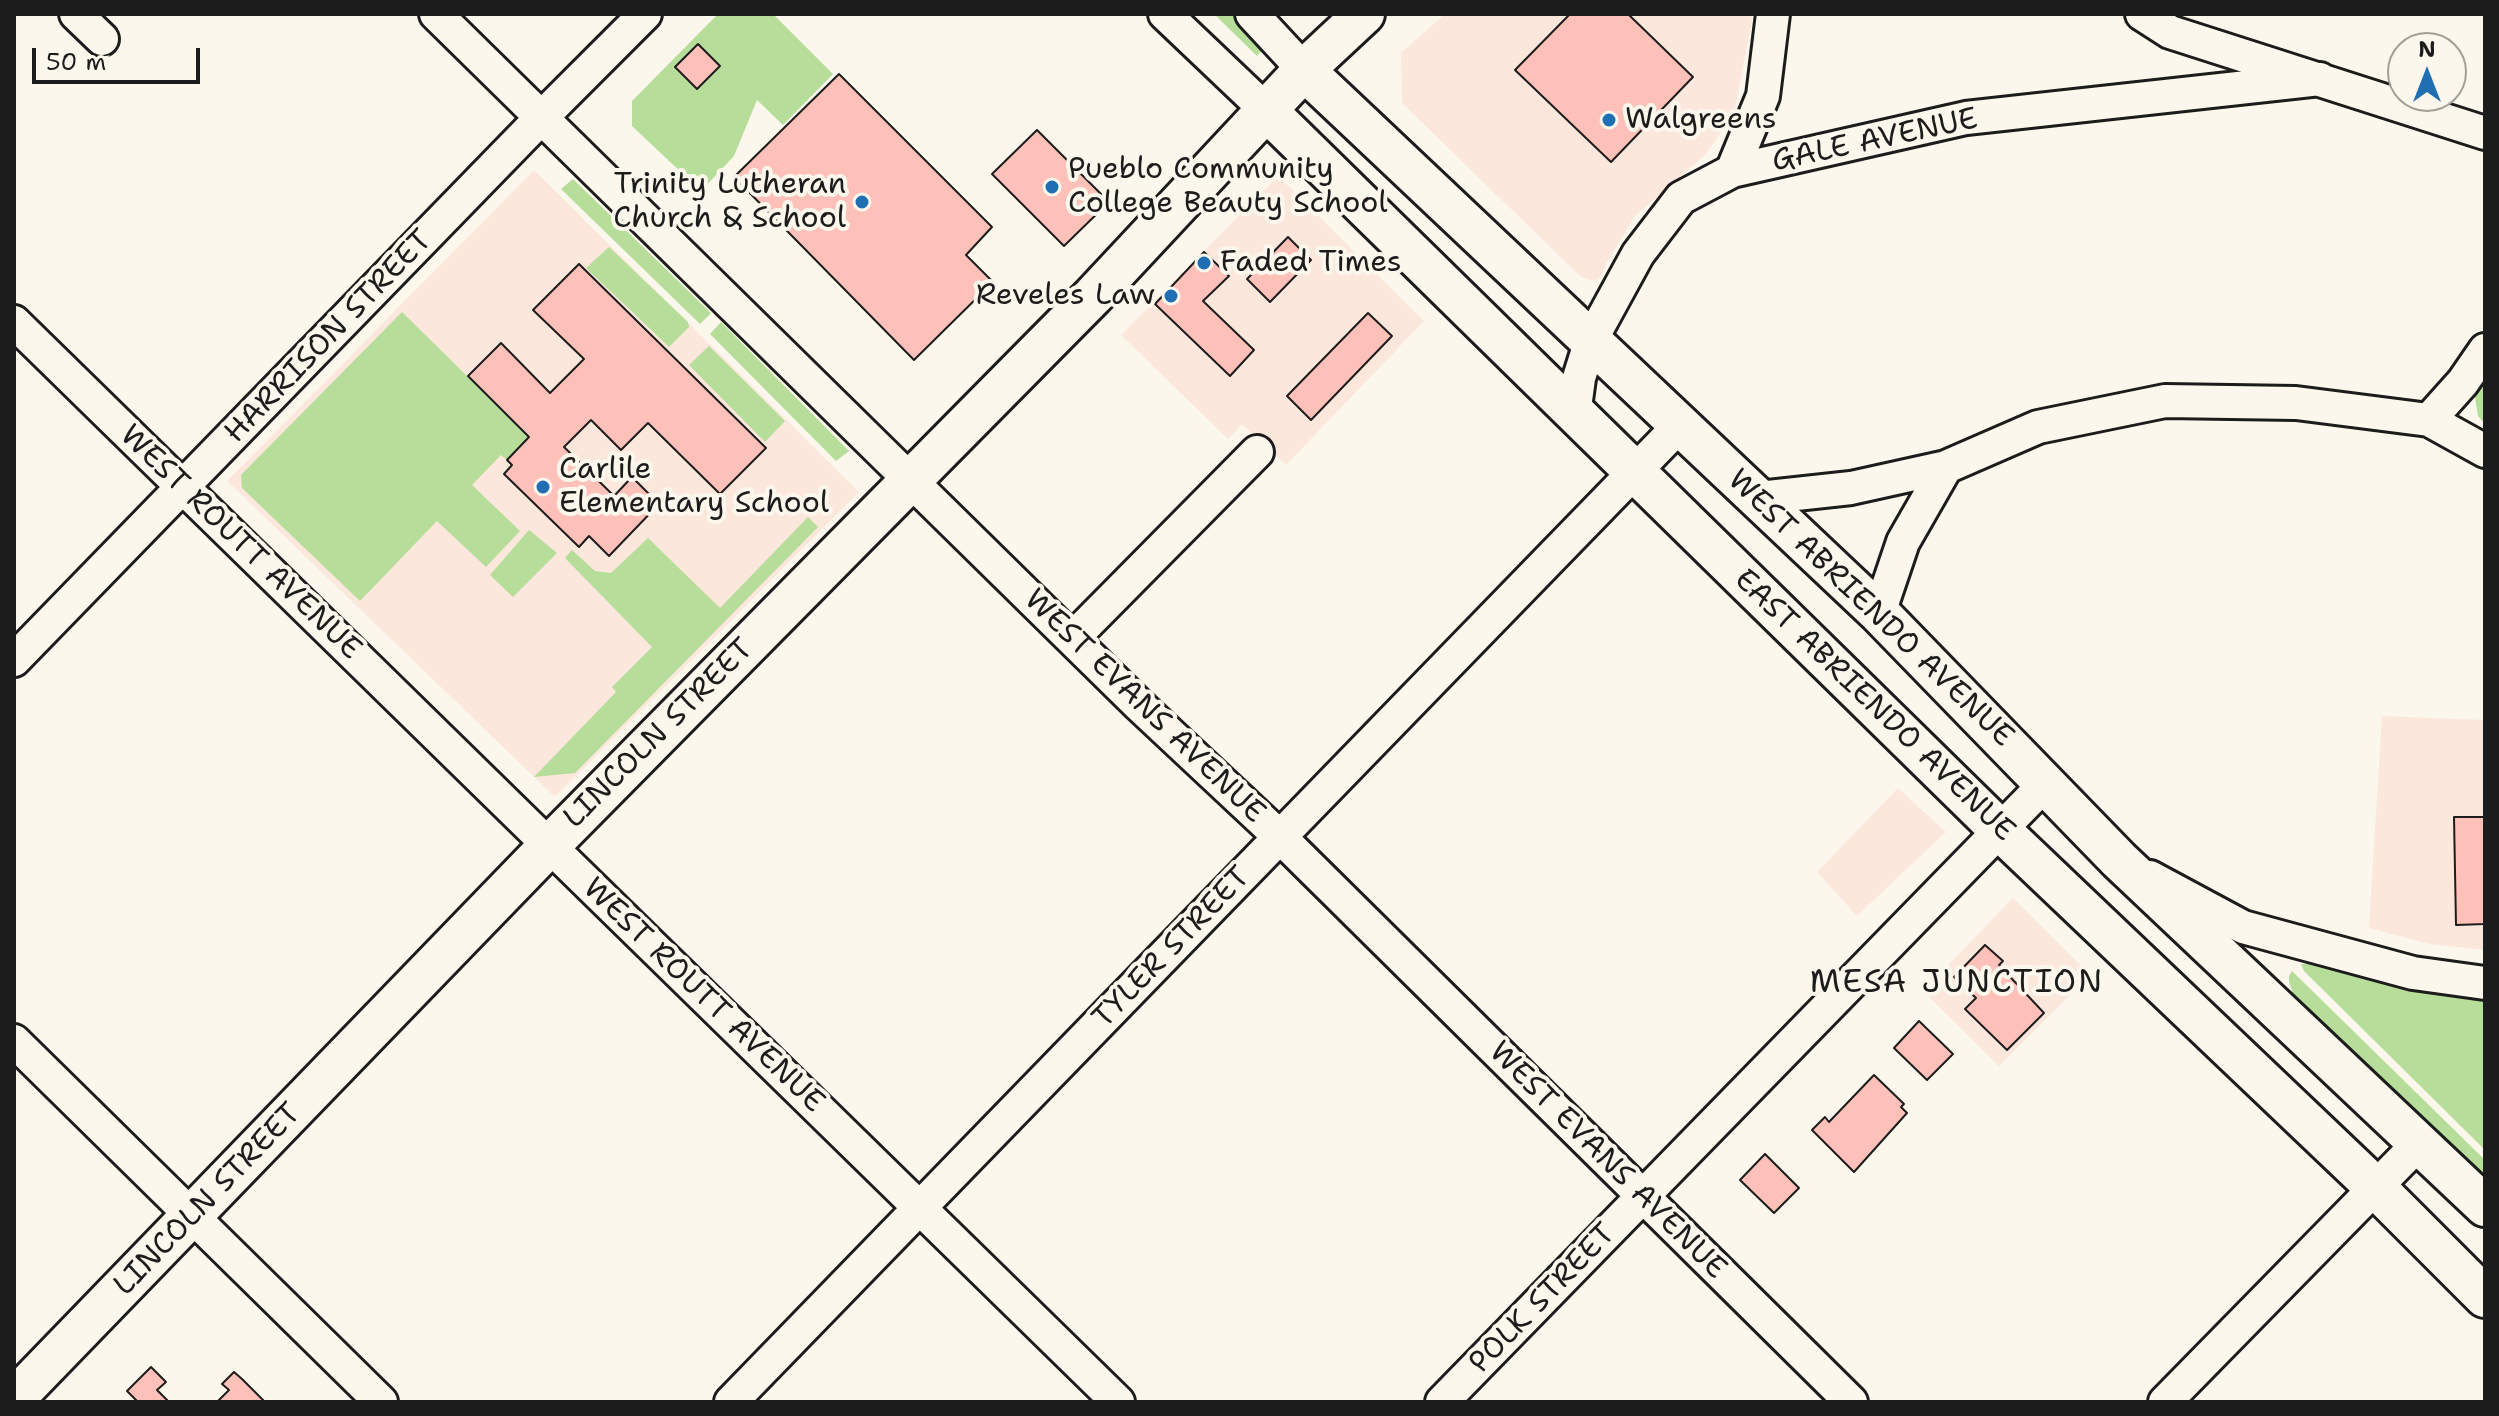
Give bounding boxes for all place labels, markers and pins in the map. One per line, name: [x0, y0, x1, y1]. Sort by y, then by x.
place label: Walgreens: [1625, 102, 1776, 138]
marker: Walgreens: [1600, 111, 1618, 129]
place label: Pueblo Community College Beauty School: [1068, 152, 1388, 222]
place label: Trinity Lutheran Church & School: [613, 167, 846, 238]
marker: Pueblo Community College Beauty School: [1043, 178, 1061, 196]
marker: Trinity Lutheran Church & School: [853, 193, 871, 211]
place label: Faded Times: [1220, 245, 1402, 281]
marker: Faded Times: [1195, 254, 1213, 272]
place label: Reveles Law: [976, 278, 1155, 314]
marker: Reveles Law: [1162, 287, 1180, 305]
place label: Carlile Elementary School: [559, 452, 829, 522]
marker: Carlile Elementary School: [534, 478, 552, 496]

